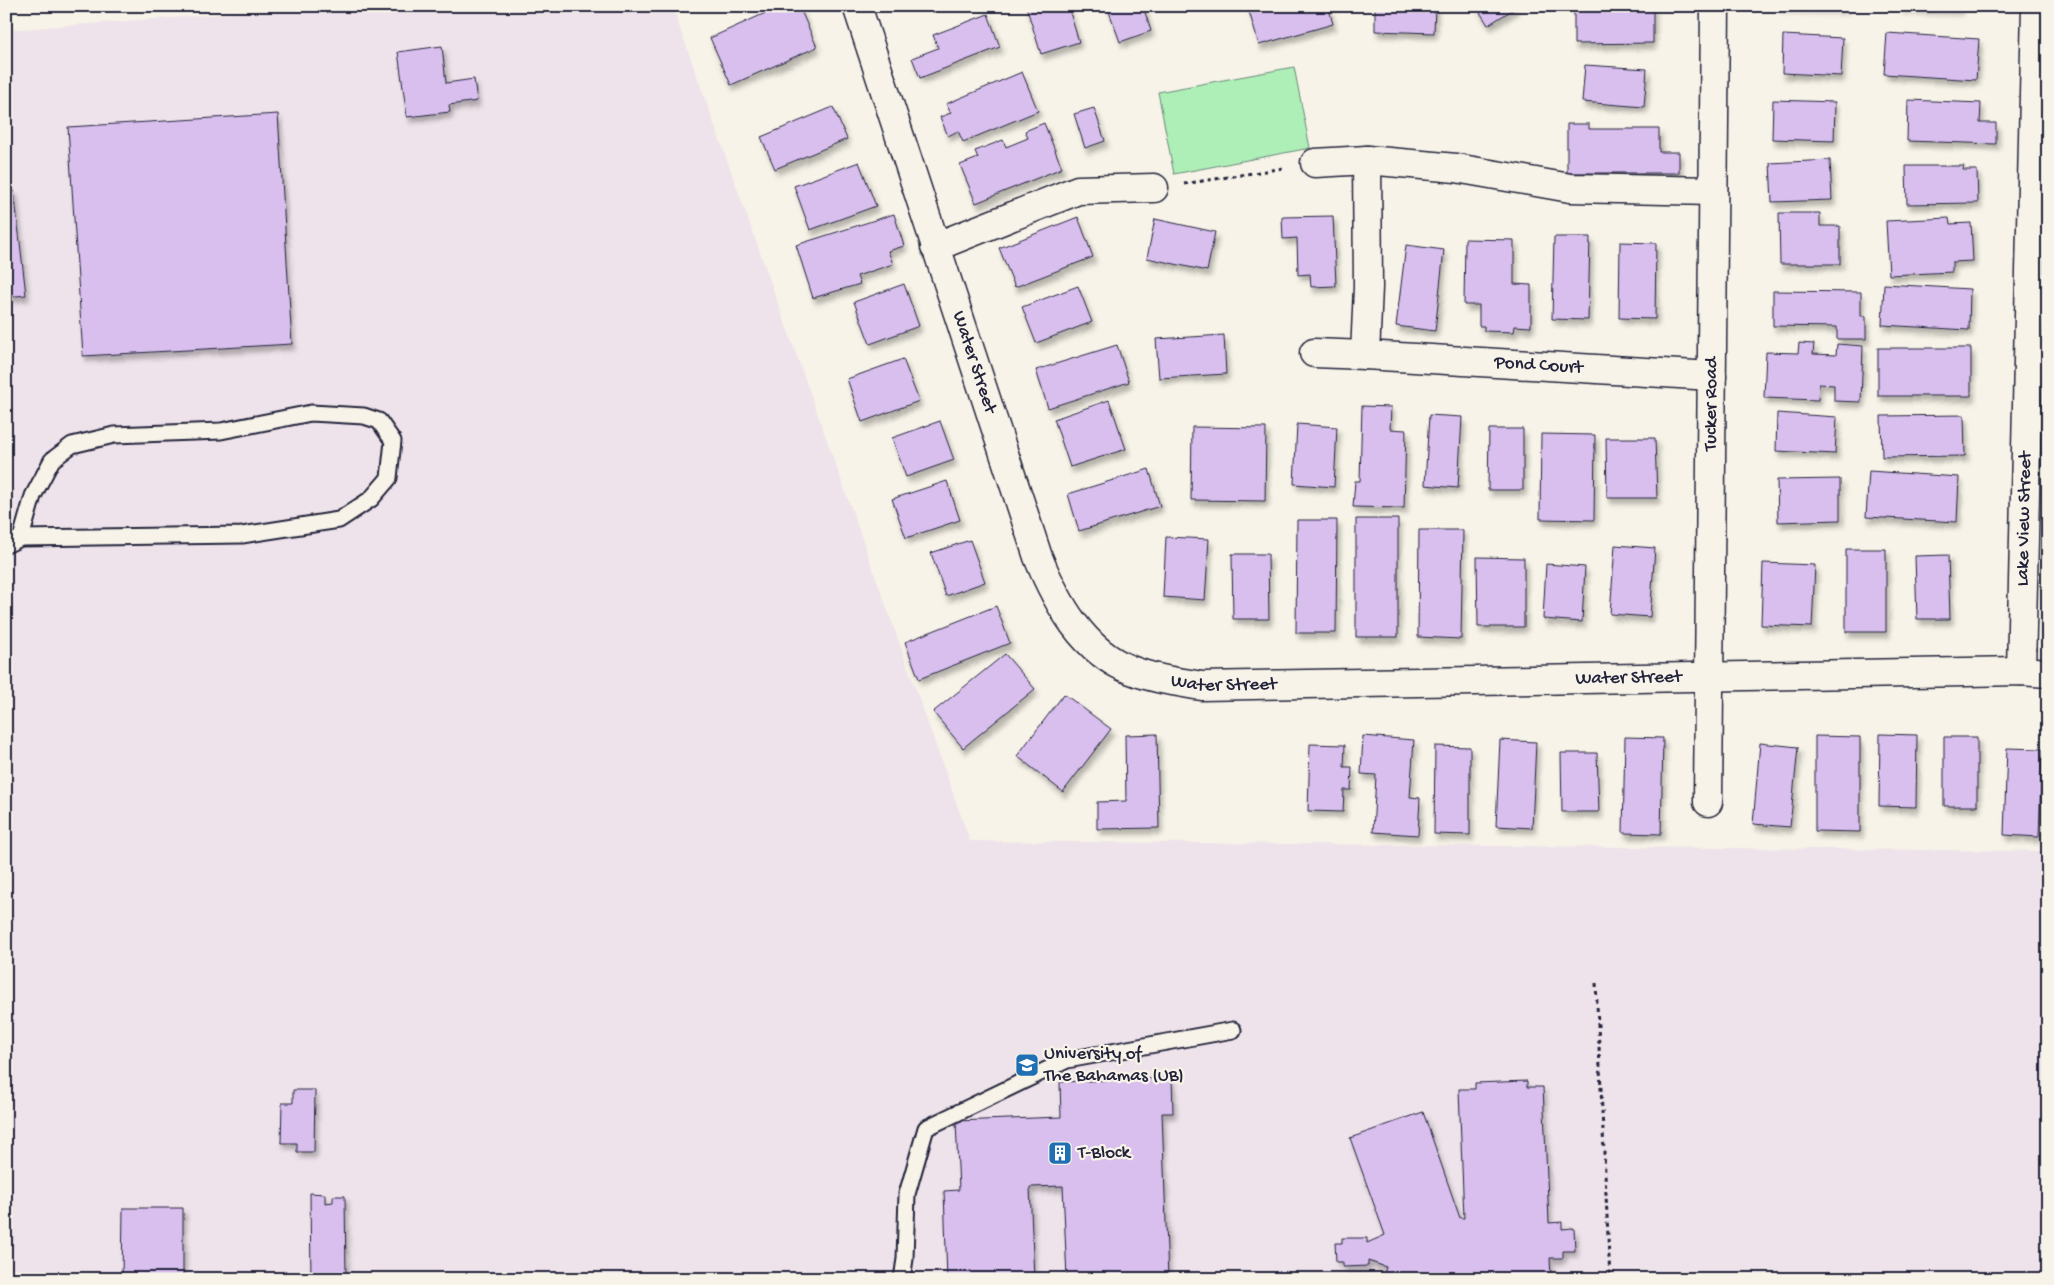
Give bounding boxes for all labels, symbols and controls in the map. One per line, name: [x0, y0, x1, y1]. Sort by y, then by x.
street label: Water Street: [947, 308, 1002, 418]
street label: Pond Court: [1493, 351, 1586, 380]
street label: Tucker Road: [1700, 355, 1723, 452]
street label: Lake View Street: [2011, 449, 2037, 587]
street label: Water Street: [1575, 666, 1684, 691]
street label: Water Street: [1169, 670, 1279, 698]
place label: University of The Bahamas (UB): [1043, 1043, 1184, 1088]
school or university icon: University of The Bahamas (UB): [1014, 1052, 1040, 1078]
building icon: T-Block: [1047, 1140, 1073, 1166]
place label: T-Block: [1077, 1142, 1131, 1165]

